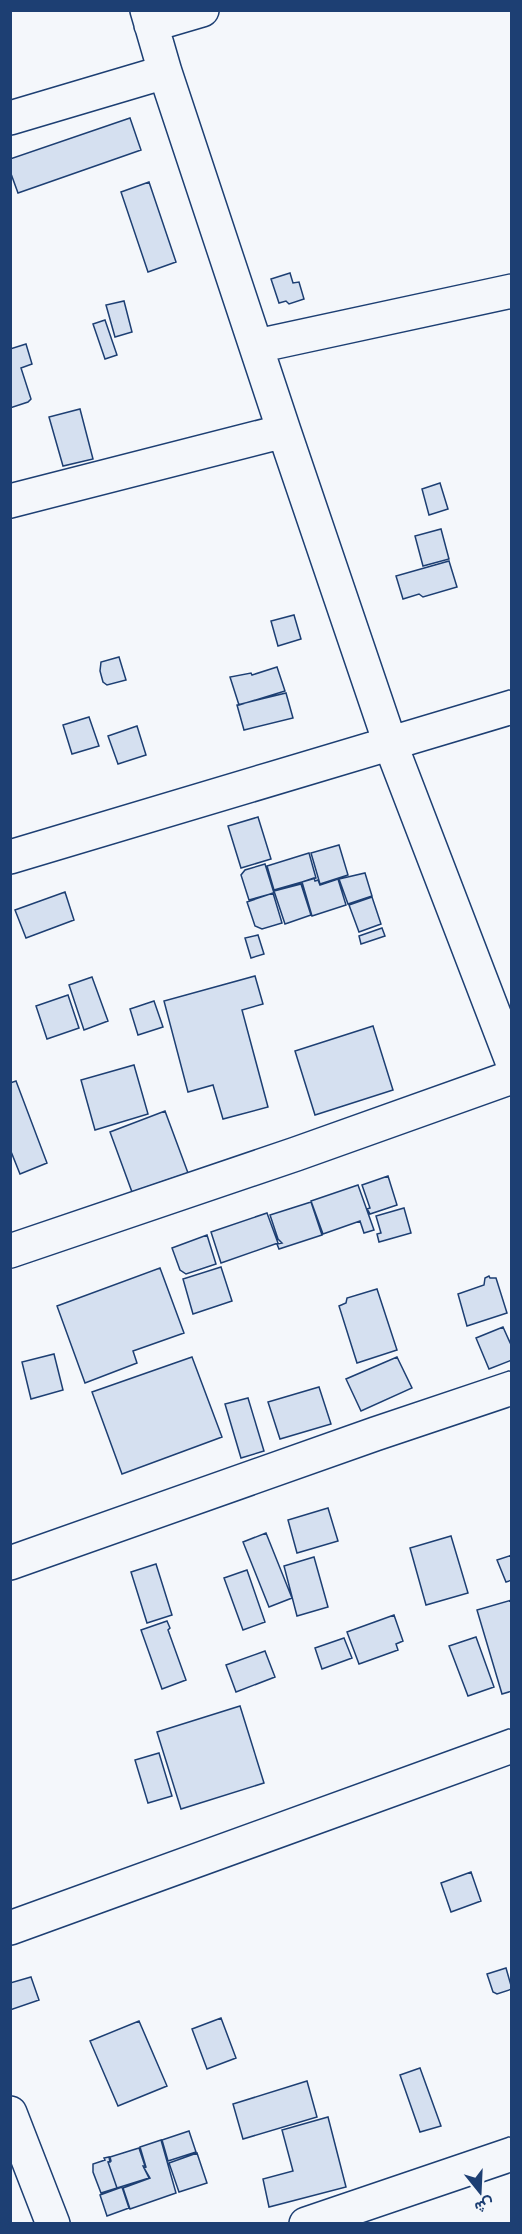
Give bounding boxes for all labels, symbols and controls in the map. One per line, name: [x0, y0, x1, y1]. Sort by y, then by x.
north arrow: [450, 2162, 510, 2222]
text: ش: [472, 2194, 496, 2217]

